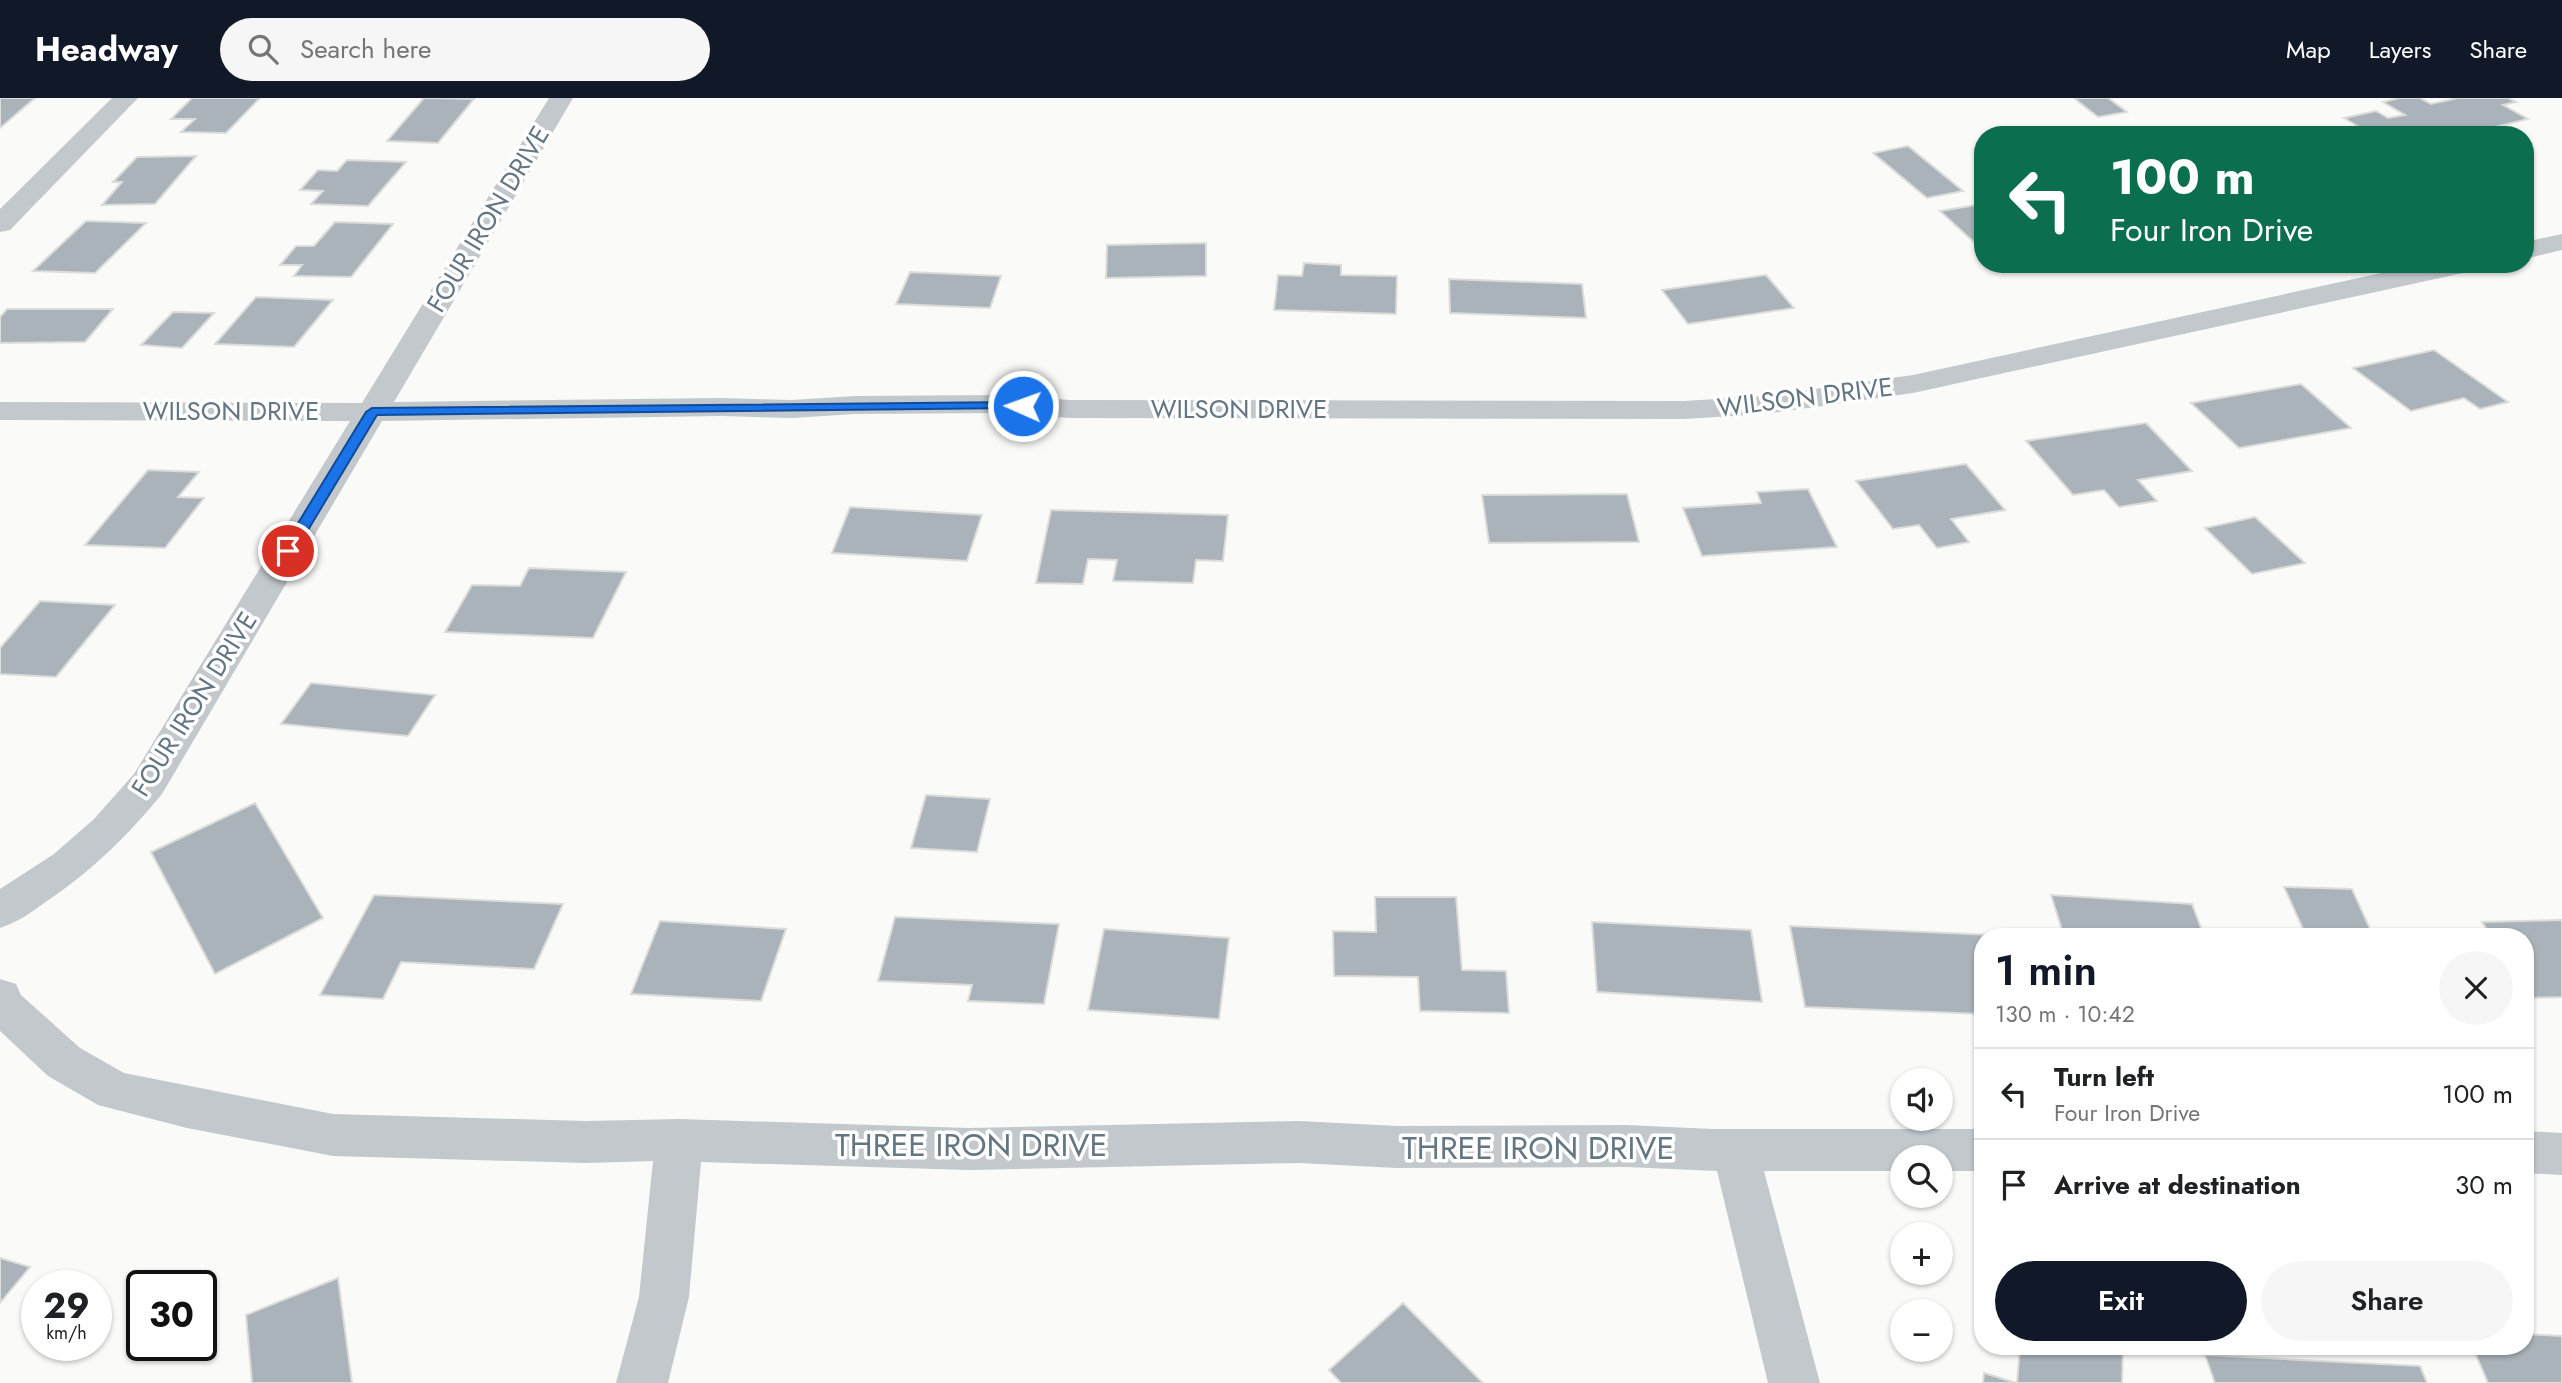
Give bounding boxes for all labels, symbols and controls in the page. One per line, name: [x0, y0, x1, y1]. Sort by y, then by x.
search box: [220, 18, 710, 81]
text: Headway: [35, 26, 178, 73]
icon: search: [244, 30, 282, 68]
text: Search here: [300, 30, 431, 68]
text: Map: [2286, 32, 2331, 67]
text: Layers: [2369, 32, 2431, 67]
text: Share: [2469, 32, 2527, 67]
street label: FOUR IRON DRIVE: [417, 118, 559, 320]
text: 100 m: [2110, 142, 2255, 212]
icon: left: [1995, 154, 2086, 245]
text: Four Iron Drive: [2110, 207, 2313, 253]
street label: WILSON DRIVE: [1715, 367, 1895, 427]
position arrow: [986, 369, 1060, 443]
street label: WILSON DRIVE: [1151, 390, 1327, 428]
street label: WILSON DRIVE: [143, 392, 319, 430]
pin: [258, 521, 318, 581]
icon: arrive: [269, 532, 307, 570]
street label: FOUR IRON DRIVE: [122, 604, 266, 804]
text: 1 min: [1995, 940, 2097, 1001]
button: close: [2439, 951, 2513, 1025]
text: 130 m · 10:42: [1995, 997, 2135, 1031]
text: Turn left: [2054, 1058, 2154, 1096]
map controls: [1890, 1068, 1953, 1362]
button: sound: [1890, 1068, 1953, 1131]
icon: left: [1995, 1075, 2033, 1113]
text: 100 m: [2442, 1075, 2513, 1113]
text: Four Iron Drive: [2054, 1096, 2200, 1130]
street label: THREE IRON DRIVE: [835, 1122, 1107, 1168]
street label: THREE IRON DRIVE: [1402, 1125, 1674, 1171]
button: search: [1890, 1145, 1953, 1208]
icon: arrive: [1995, 1166, 2033, 1204]
text: Arrive at destination: [2054, 1166, 2301, 1204]
text: 30 m: [2455, 1166, 2513, 1204]
button: +: [1890, 1222, 1953, 1285]
button: Exit: [1995, 1261, 2247, 1341]
button: Share: [2261, 1261, 2513, 1341]
speed limit sign: 30: [126, 1270, 217, 1361]
text: 29: [43, 1281, 90, 1331]
button: −: [1890, 1299, 1953, 1362]
text: km/h: [46, 1320, 87, 1346]

